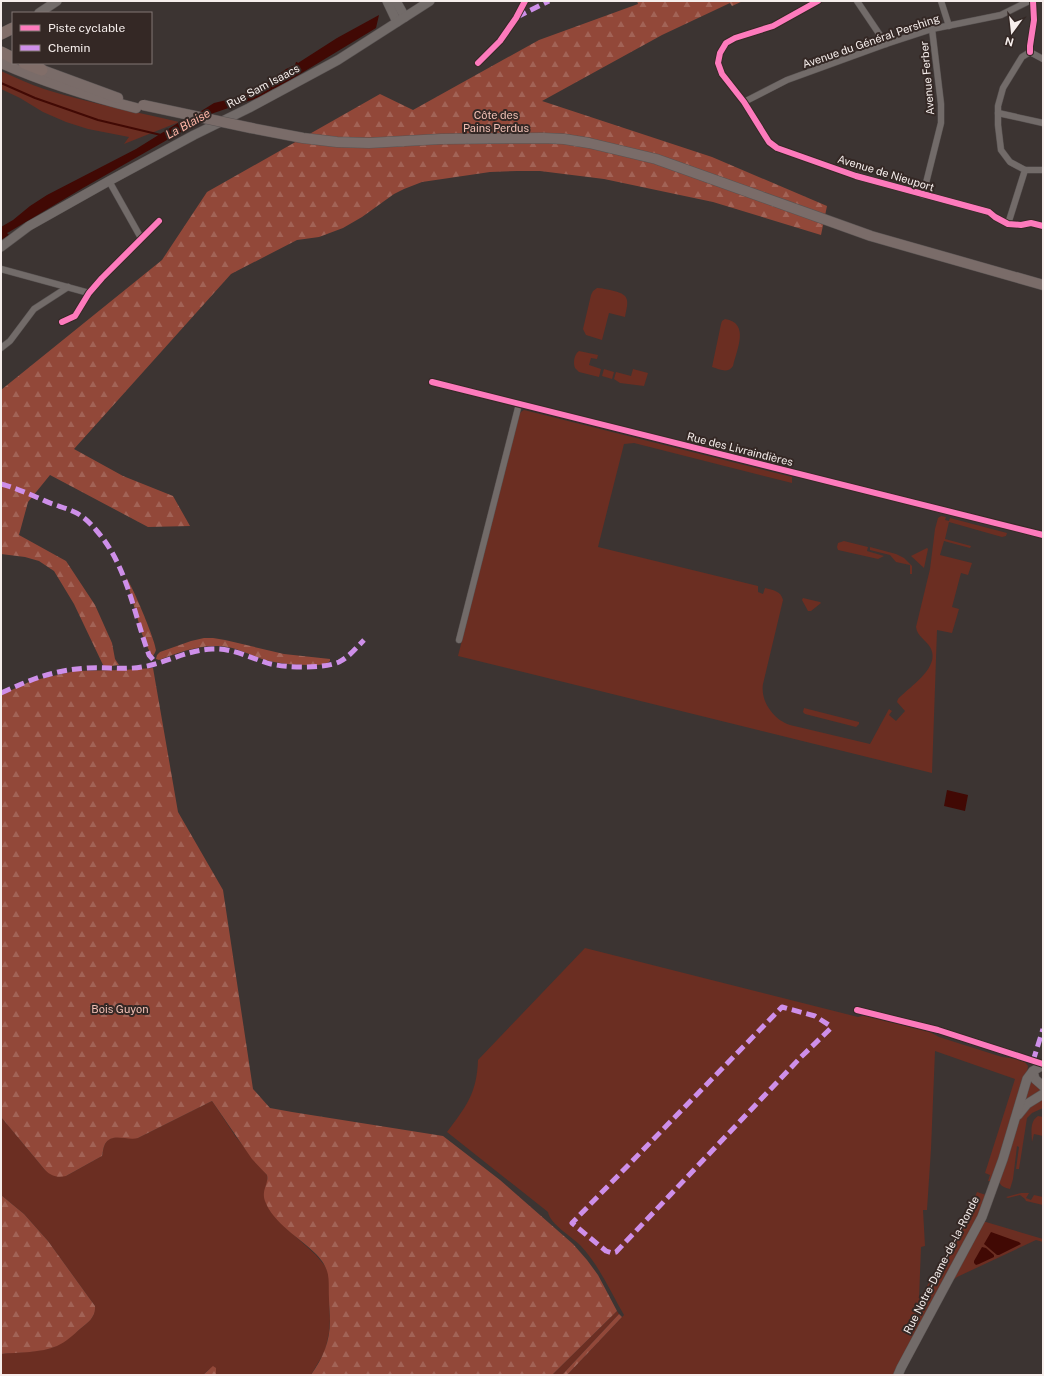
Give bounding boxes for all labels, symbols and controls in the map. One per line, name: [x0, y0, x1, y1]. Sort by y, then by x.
legend: [12, 12, 152, 64]
street label: Avenue du Général Pershing: [801, 12, 941, 70]
north arrow: [992, 12, 1032, 52]
text: Piste cyclable: [48, 21, 125, 35]
text: N: [1004, 35, 1015, 49]
street label: Avenue Ferber: [918, 40, 936, 116]
text: Chemin: [48, 41, 90, 55]
street label: Rue Sam Isaacs: [225, 62, 302, 110]
water label: La Blaise: [163, 106, 213, 142]
park label: Côte des Pains Perdus: [463, 109, 529, 134]
street label: Avenue de Nieuport: [836, 153, 936, 193]
street label: Rue des Livraindières: [686, 430, 795, 468]
park label: Bois Guyon: [91, 1003, 149, 1015]
street label: Rue Notre-Dame-de-la-Ronde: [901, 1194, 981, 1336]

